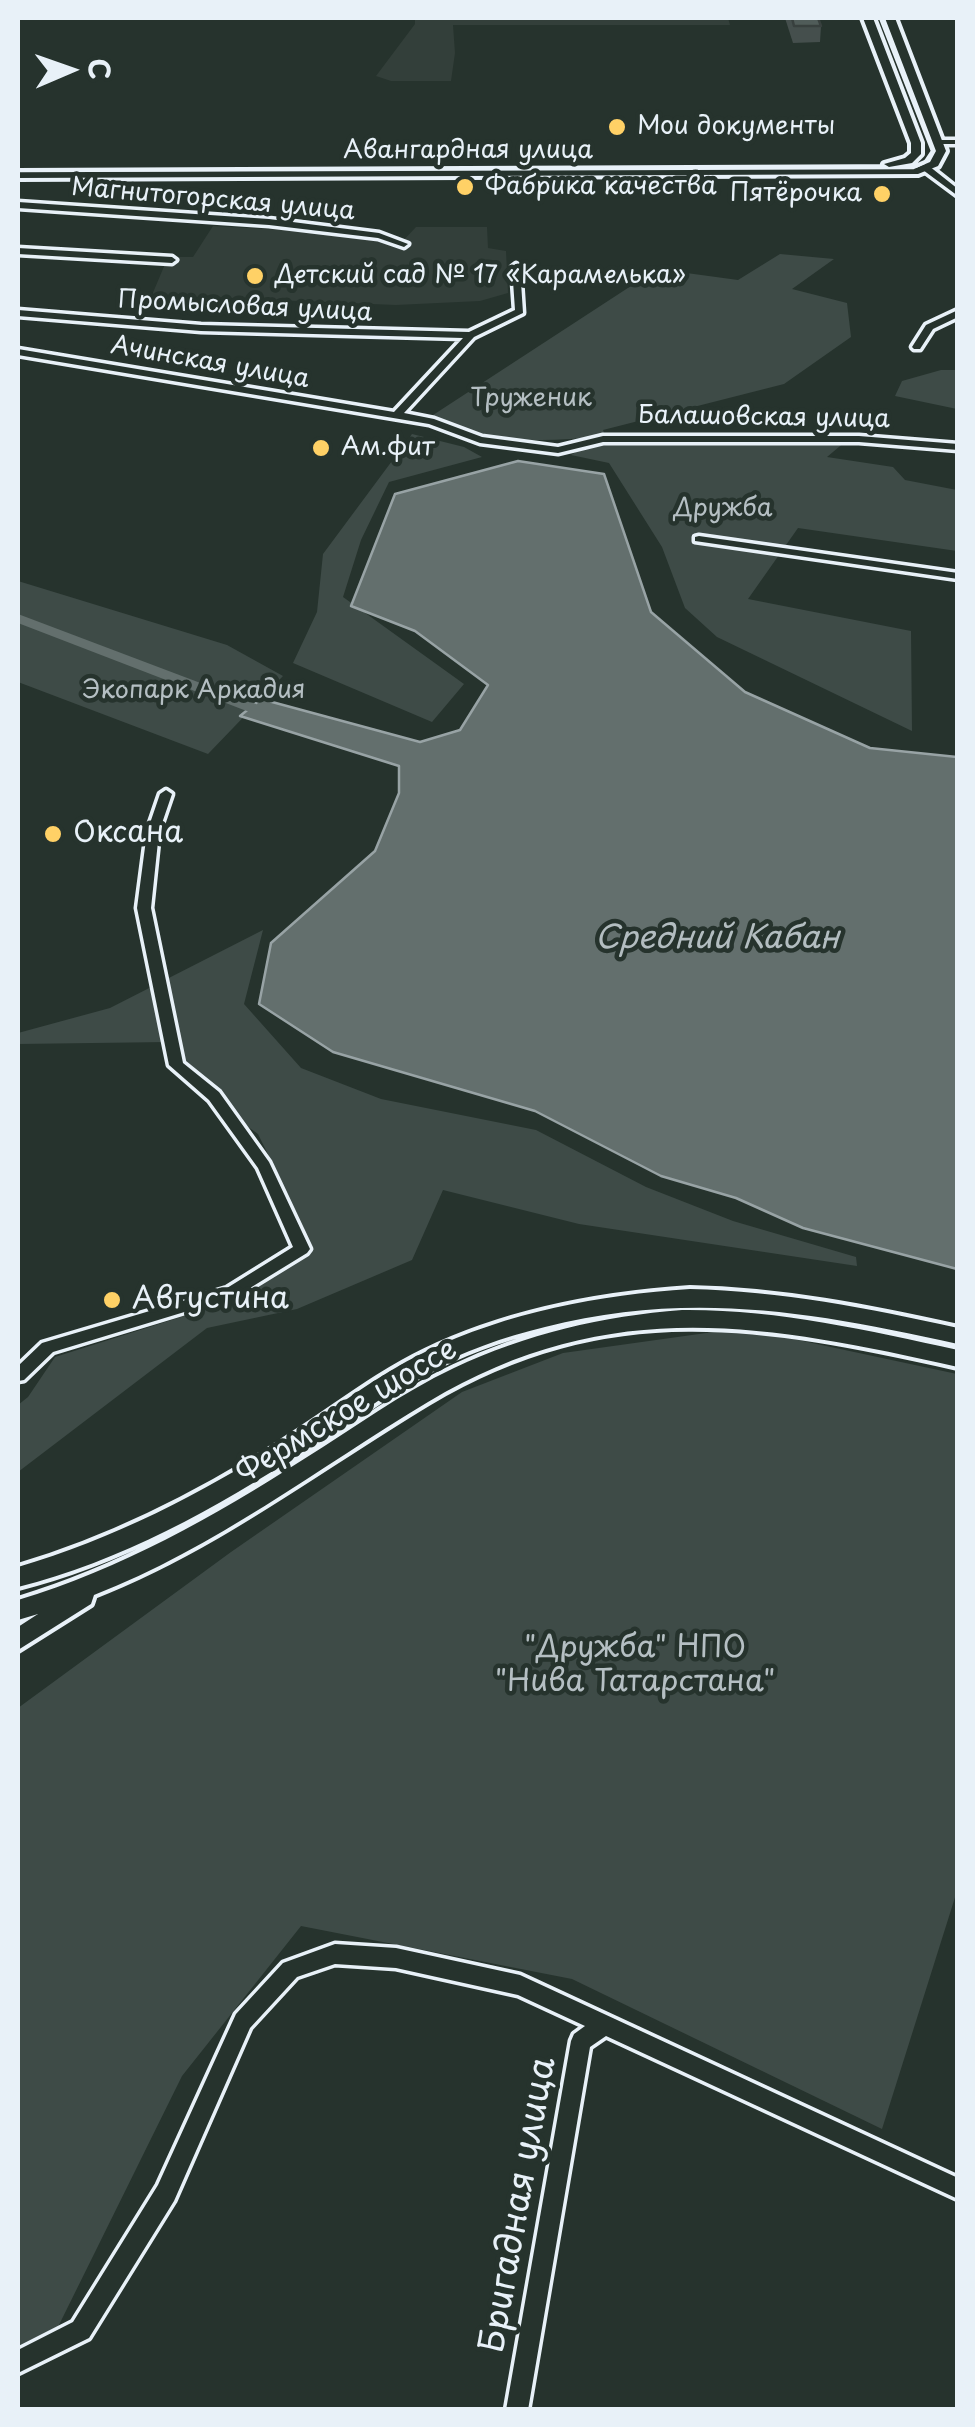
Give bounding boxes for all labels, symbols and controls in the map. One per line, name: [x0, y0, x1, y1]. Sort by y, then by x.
north arrow: [20, 20, 120, 120]
text: С: [79, 58, 122, 80]
place label: Мои документы: [637, 112, 835, 142]
marker: Мои документы: [606, 116, 628, 138]
street label: Авангардная улица: [343, 136, 593, 166]
place label: Фабрика качества: [485, 172, 717, 202]
street label: Магнитогорская улица: [70, 173, 356, 227]
marker: Фабрика качества: [454, 176, 476, 198]
place label: Пятёрочка: [730, 179, 862, 209]
marker: Пятёрочка: [871, 183, 893, 205]
place label: Детский сад № 17 «Карамелька»: [275, 261, 686, 291]
marker: Детский сад № 17 «Карамелька»: [244, 265, 266, 287]
street label: Промысловая улица: [117, 285, 373, 329]
street label: Ачинская улица: [108, 331, 312, 395]
park label: Труженик: [470, 384, 592, 414]
street label: Балашовская улица: [638, 401, 890, 435]
place label: Ам.фит: [341, 433, 434, 463]
marker: Ам.фит: [310, 437, 332, 459]
park label: Дружба: [673, 494, 773, 524]
park label: Экопарк Аркадия: [83, 676, 305, 706]
place label: Оксана: [73, 816, 183, 852]
marker: Оксана: [42, 823, 64, 845]
water label: Средний Кабан: [595, 920, 839, 958]
place label: Августина: [132, 1282, 289, 1318]
marker: Августина: [101, 1289, 123, 1311]
street label: Фермское шоссе: [230, 1332, 464, 1492]
park label: "Дружба" НПО "Нива Татарстана": [495, 1631, 775, 1702]
street label: Бригадная улица: [472, 2054, 566, 2356]

